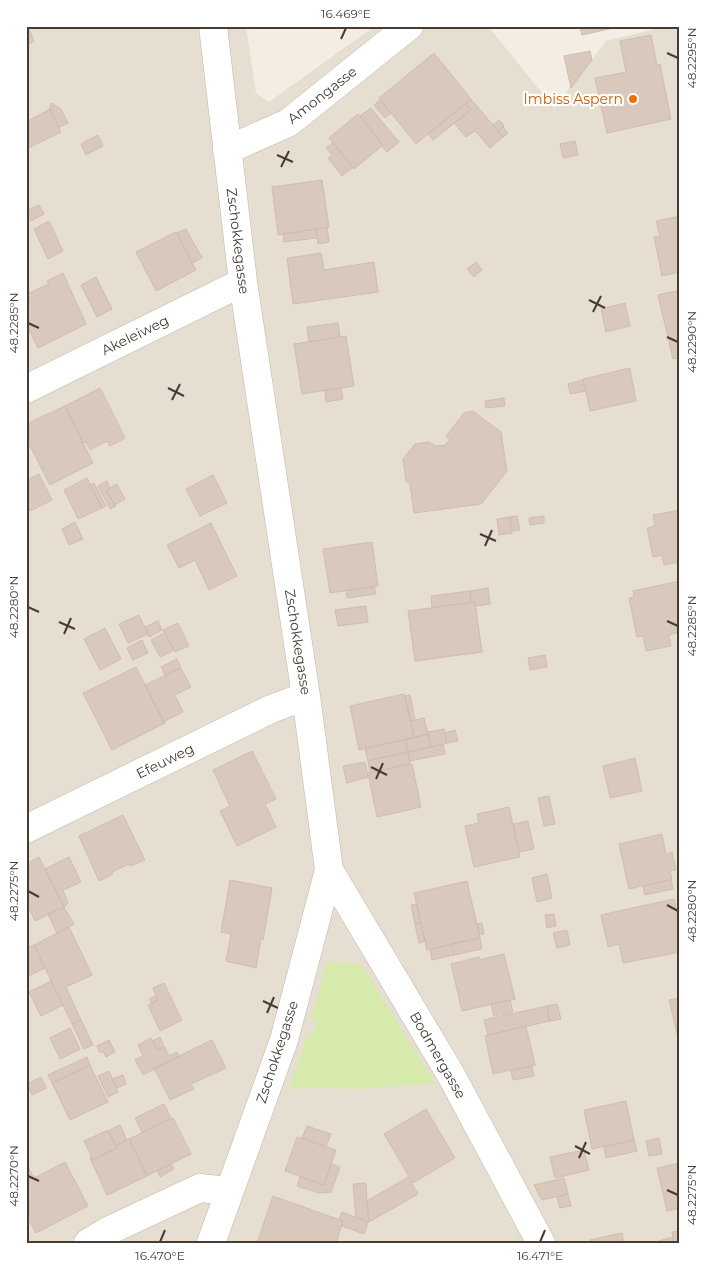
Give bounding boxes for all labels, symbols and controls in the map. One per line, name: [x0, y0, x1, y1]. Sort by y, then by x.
text: 16.469°E: [321, 6, 371, 21]
text: 48.2295°N: [684, 28, 699, 88]
street label: Amongasse: [284, 62, 360, 128]
place label: Imbiss Aspern: [524, 90, 623, 108]
marker: Imbiss Aspern: [627, 93, 639, 105]
street label: Zschokkegasse: [223, 187, 253, 295]
text: 48.2285°N: [6, 292, 21, 354]
street label: Akeleiweg: [98, 311, 172, 359]
text: 48.2290°N: [684, 311, 699, 373]
text: 48.2280°N: [6, 576, 21, 638]
street label: Zschokkegasse: [281, 588, 315, 696]
text: 48.2285°N: [684, 595, 699, 657]
street label: Efeuweg: [133, 739, 197, 783]
text: 48.2275°N: [6, 861, 21, 921]
text: 48.2280°N: [684, 880, 699, 942]
street label: Zschokkegasse: [252, 998, 302, 1106]
street label: Bodmergasse: [406, 1008, 470, 1102]
text: 48.2270°N: [6, 1145, 21, 1207]
text: 48.2275°N: [684, 1165, 699, 1225]
text: 16.470°E: [135, 1248, 185, 1263]
text: 16.471°E: [517, 1248, 563, 1263]

